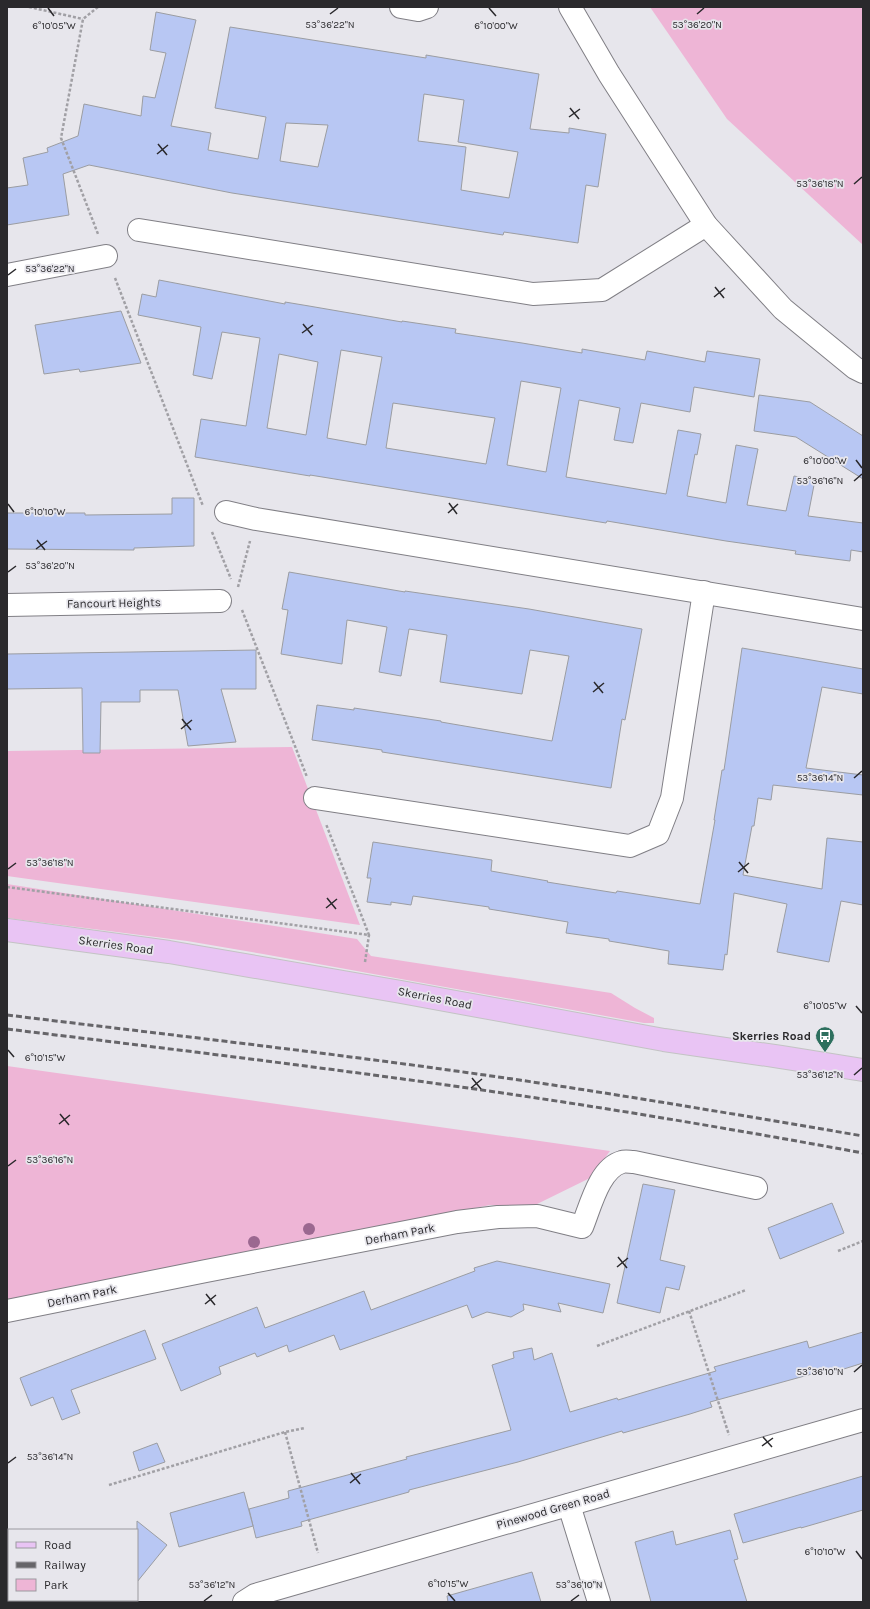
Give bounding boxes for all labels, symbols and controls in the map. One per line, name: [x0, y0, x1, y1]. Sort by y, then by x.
text: 53°36'22"N: [305, 19, 355, 31]
text: 53°36'20"N: [672, 19, 722, 31]
text: 6°10'05"W: [32, 20, 76, 32]
text: 6°10'00"W: [474, 20, 518, 32]
text: 53°36'18"N: [796, 178, 844, 190]
text: 53°36'22"N: [25, 263, 75, 275]
text: 6°10'00"W: [803, 455, 847, 467]
text: 53°36'16"N: [797, 475, 843, 487]
text: 6°10'10"W: [25, 506, 66, 518]
text: 53°36'20"N: [25, 560, 75, 572]
street label: Fancourt Heights: [67, 595, 161, 611]
text: 53°36'14"N: [797, 772, 843, 784]
text: 53°36'18"N: [26, 857, 74, 869]
street label: Skerries Road: [78, 933, 154, 957]
street label: Skerries Road: [397, 984, 473, 1012]
text: 6°10'05"W: [803, 1000, 847, 1012]
bus stop icon: Skerries Road: [814, 1025, 836, 1053]
place label: Skerries Road: [732, 1029, 811, 1043]
text: 6°10'15"W: [25, 1052, 65, 1064]
text: 53°36'12"N: [797, 1069, 843, 1081]
text: 53°36'16"N: [27, 1154, 73, 1166]
street label: Derham Park: [364, 1220, 436, 1248]
street label: Derham Park: [46, 1282, 118, 1310]
text: 53°36'10"N: [796, 1366, 844, 1378]
text: 53°36'14"N: [27, 1451, 73, 1463]
street label: Pinewood Green Road: [495, 1486, 611, 1532]
legend: [8, 1529, 138, 1601]
text: Road: [44, 1538, 72, 1552]
text: 6°10'10"W: [805, 1546, 846, 1558]
text: Railway: [44, 1558, 86, 1572]
text: Park: [44, 1578, 69, 1592]
text: 6°10'15"W: [428, 1578, 468, 1590]
text: 53°36'12"N: [189, 1579, 235, 1591]
text: 53°36'10"N: [555, 1579, 603, 1591]

